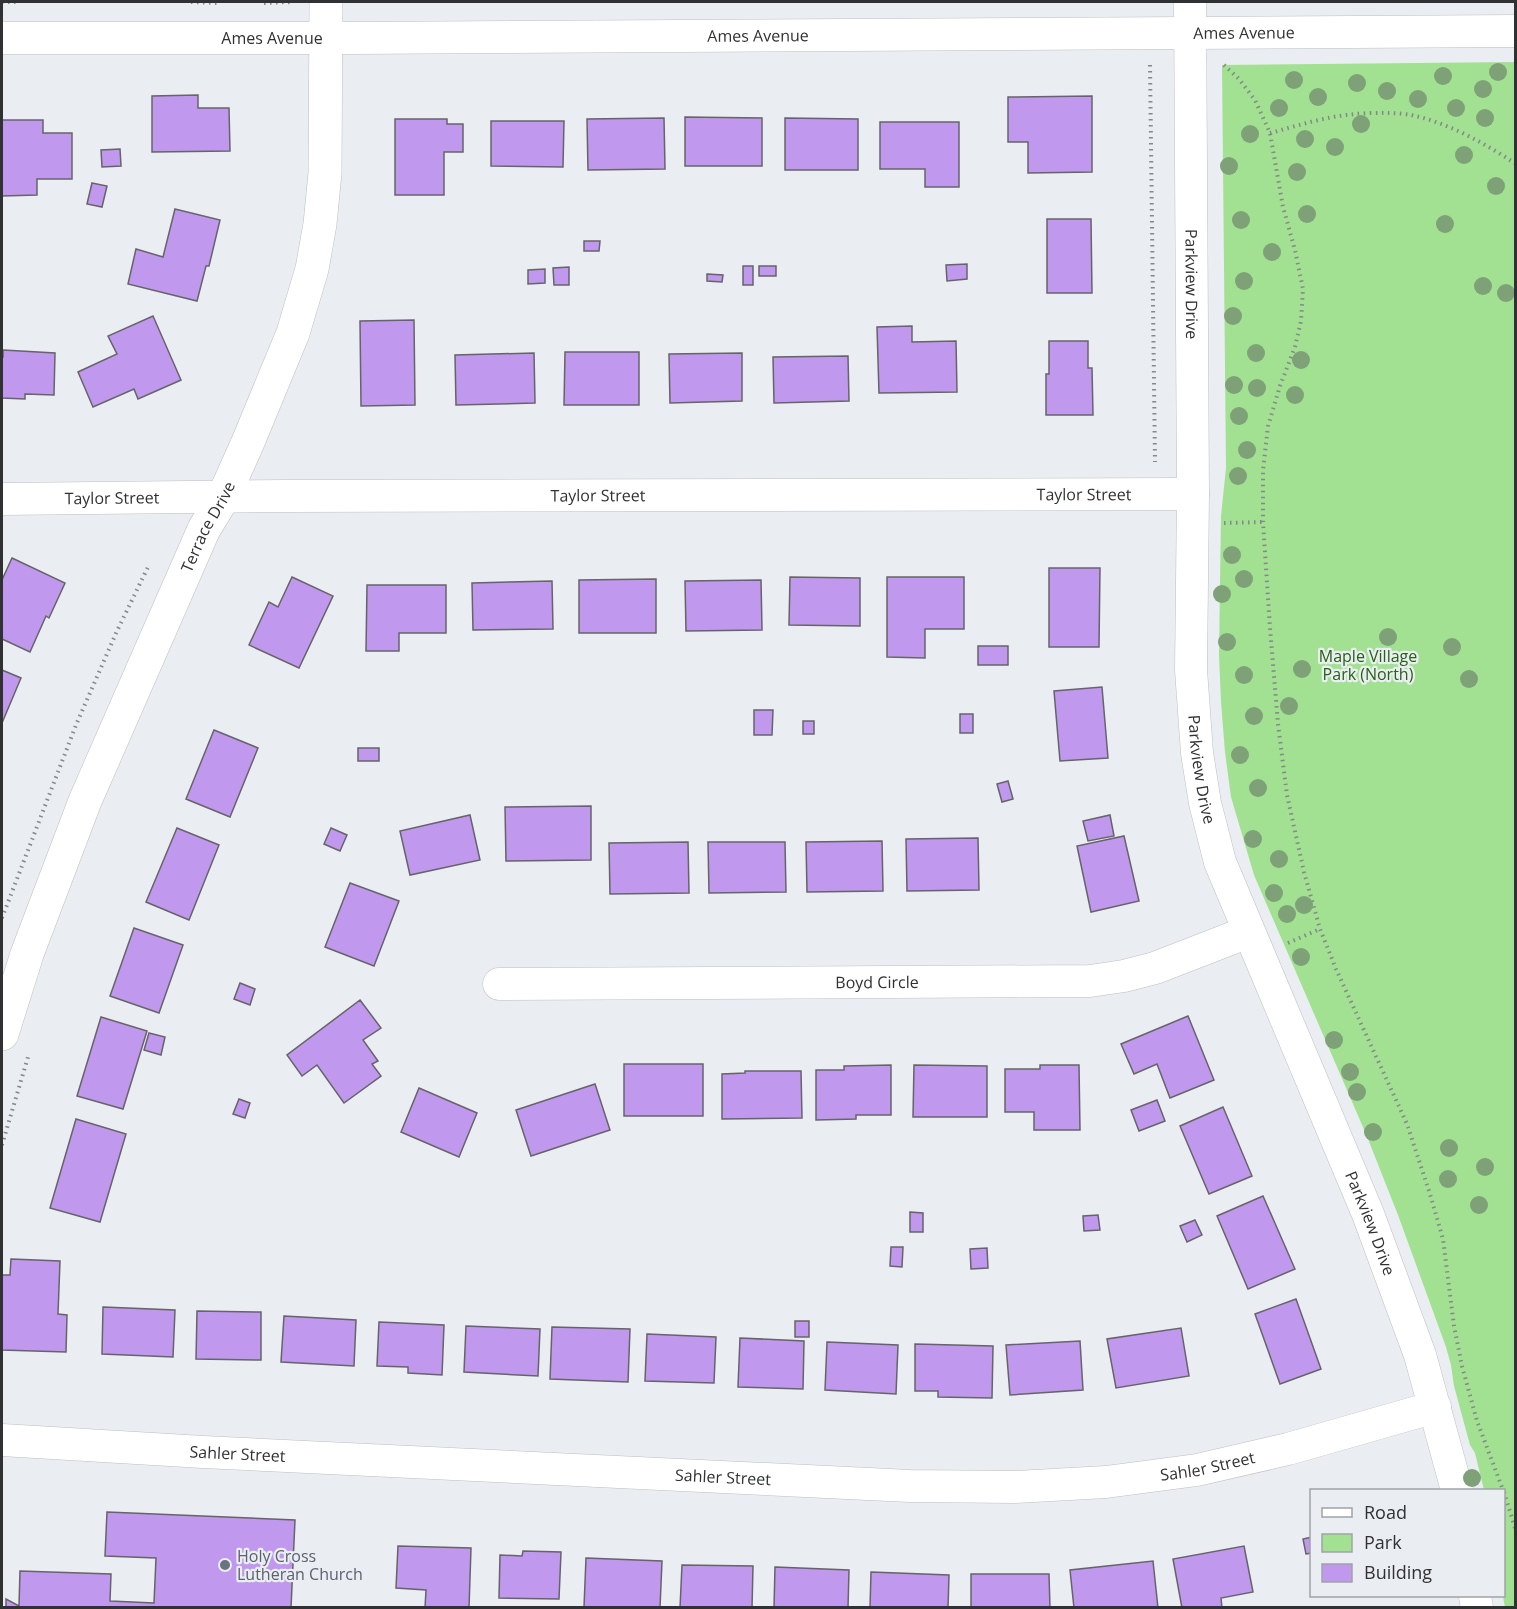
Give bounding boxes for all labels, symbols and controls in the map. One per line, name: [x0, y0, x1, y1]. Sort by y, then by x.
street label: Ames Avenue: [1193, 21, 1295, 44]
street label: Ames Avenue: [707, 24, 809, 47]
street label: Ames Avenue: [221, 27, 323, 49]
street label: Parkview Drive: [1180, 229, 1203, 339]
street label: Terrace Drive: [175, 478, 240, 576]
street label: Taylor Street: [1037, 483, 1132, 505]
street label: Taylor Street: [551, 484, 646, 506]
street label: Taylor Street: [64, 486, 160, 509]
park label: Maple Village Park (North): [1319, 645, 1417, 685]
street label: Parkview Drive: [1183, 714, 1221, 826]
street label: Boyd Circle: [835, 971, 919, 993]
street label: Parkview Drive: [1340, 1168, 1401, 1278]
street label: Sahler Street: [189, 1440, 286, 1467]
street label: Sahler Street: [1159, 1446, 1257, 1486]
street label: Sahler Street: [675, 1464, 772, 1490]
legend: [1310, 1489, 1505, 1597]
text: Road: [1364, 1500, 1407, 1524]
text: Park: [1364, 1530, 1402, 1554]
place label: Holy Cross Lutheran Church: [237, 1545, 363, 1585]
marker: Holy Cross Lutheran Church: [218, 1558, 232, 1572]
text: Building: [1364, 1560, 1432, 1584]

